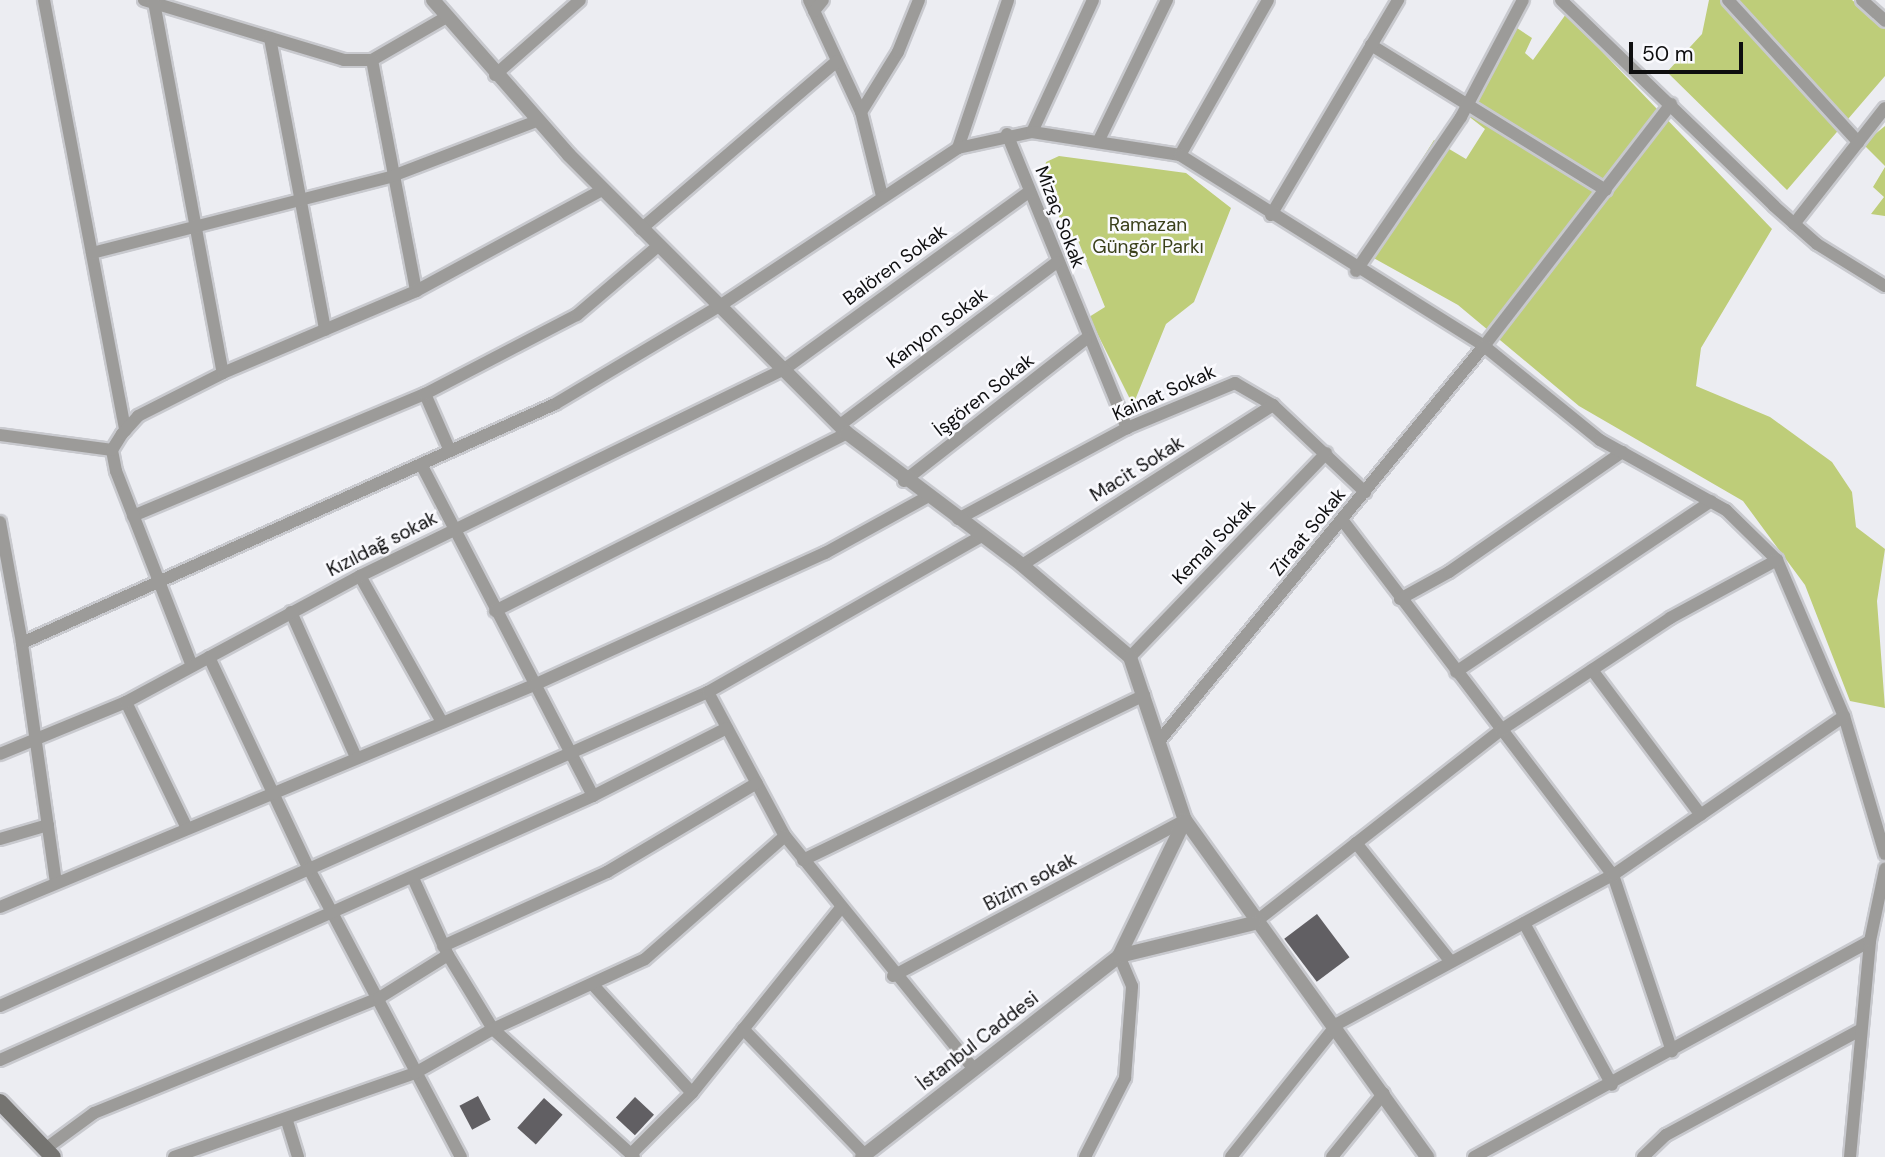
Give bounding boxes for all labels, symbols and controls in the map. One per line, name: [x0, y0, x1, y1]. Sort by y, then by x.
scale bar: [1633, 28, 1747, 72]
text: 50 m: [1642, 40, 1693, 68]
street label: Mizaç Sokak: [1030, 163, 1090, 271]
park label: Ramazan Güngör Parkı: [1092, 214, 1204, 258]
street label: Balören Sokak: [839, 220, 951, 310]
street label: Kanyon Sokak: [882, 283, 992, 373]
street label: İşgören Sokak: [929, 349, 1039, 441]
street label: Kainat Sokak: [1109, 360, 1219, 426]
street label: Macit Sokak: [1086, 431, 1188, 507]
street label: Ziraat Sokak: [1266, 483, 1350, 581]
street label: Kemal Sokak: [1168, 495, 1260, 589]
street label: Kızıldağ sokak: [323, 506, 441, 582]
street label: Bizim sokak: [980, 848, 1080, 916]
street label: İstanbul Caddesi: [913, 987, 1043, 1095]

